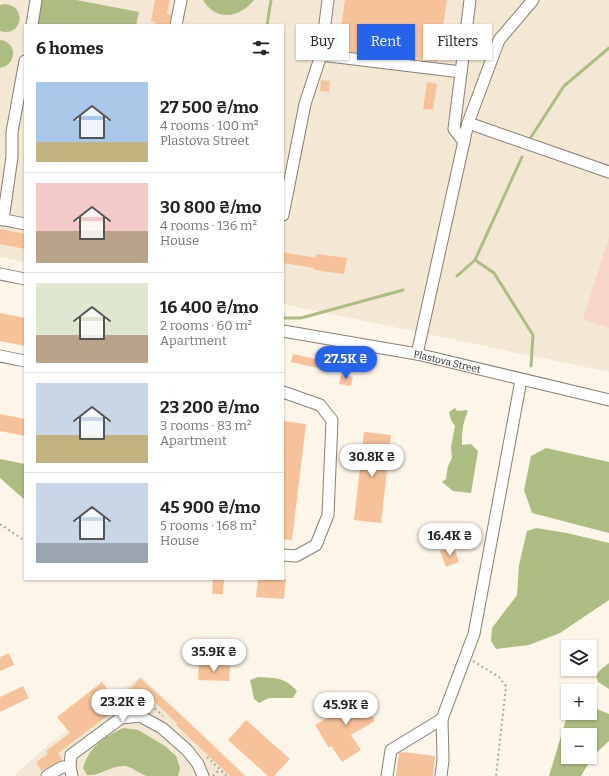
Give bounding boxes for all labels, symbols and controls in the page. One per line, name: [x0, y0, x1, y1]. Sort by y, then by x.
chip: Buy: [296, 24, 349, 60]
chip: Rent: [357, 24, 415, 60]
chip: Filters: [423, 24, 492, 60]
icon: filters: [250, 37, 272, 59]
text: 6 homes: [36, 38, 104, 59]
text: 27 500 ₴/mo: [160, 97, 259, 118]
icon: home: [68, 98, 116, 146]
text: 4 rooms · 100 m²: [160, 118, 259, 133]
text: Plastova Street: [160, 133, 249, 148]
text: 30 800 ₴/mo: [160, 197, 262, 218]
icon: home: [68, 199, 116, 247]
text: 4 rooms · 136 m²: [160, 218, 257, 233]
text: House: [160, 233, 199, 248]
text: 16 400 ₴/mo: [160, 297, 259, 318]
icon: home: [68, 299, 116, 347]
text: 2 rooms · 60 m²: [160, 318, 252, 333]
text: Apartment: [160, 333, 227, 348]
pin: 27.5K ₴: [309, 346, 383, 380]
street label: Plastova Street: [413, 349, 482, 376]
text: 27.5K ₴: [324, 351, 368, 366]
text: 23 200 ₴/mo: [160, 397, 260, 418]
icon: home: [68, 399, 116, 447]
text: 3 rooms · 83 m²: [160, 418, 252, 433]
text: Apartment: [160, 433, 227, 448]
pin: 30.8K ₴: [335, 444, 409, 478]
text: 30.8K ₴: [349, 449, 395, 464]
text: 45 900 ₴/mo: [160, 497, 260, 518]
icon: home: [68, 499, 116, 547]
text: 5 rooms · 168 m²: [160, 518, 257, 533]
pin: 16.4K ₴: [413, 523, 487, 557]
text: 16.4K ₴: [428, 528, 472, 543]
text: House: [160, 533, 199, 548]
pin: 35.9K ₴: [177, 639, 251, 673]
map controls: [561, 640, 597, 764]
button: layers: [561, 640, 597, 676]
text: 35.9K ₴: [191, 644, 237, 659]
button: +: [561, 684, 597, 720]
pin: 23.2K ₴: [86, 689, 160, 723]
pin: 45.9K ₴: [309, 692, 383, 726]
text: 23.2K ₴: [100, 694, 146, 709]
text: 45.9K ₴: [323, 697, 369, 712]
button: −: [561, 728, 597, 764]

